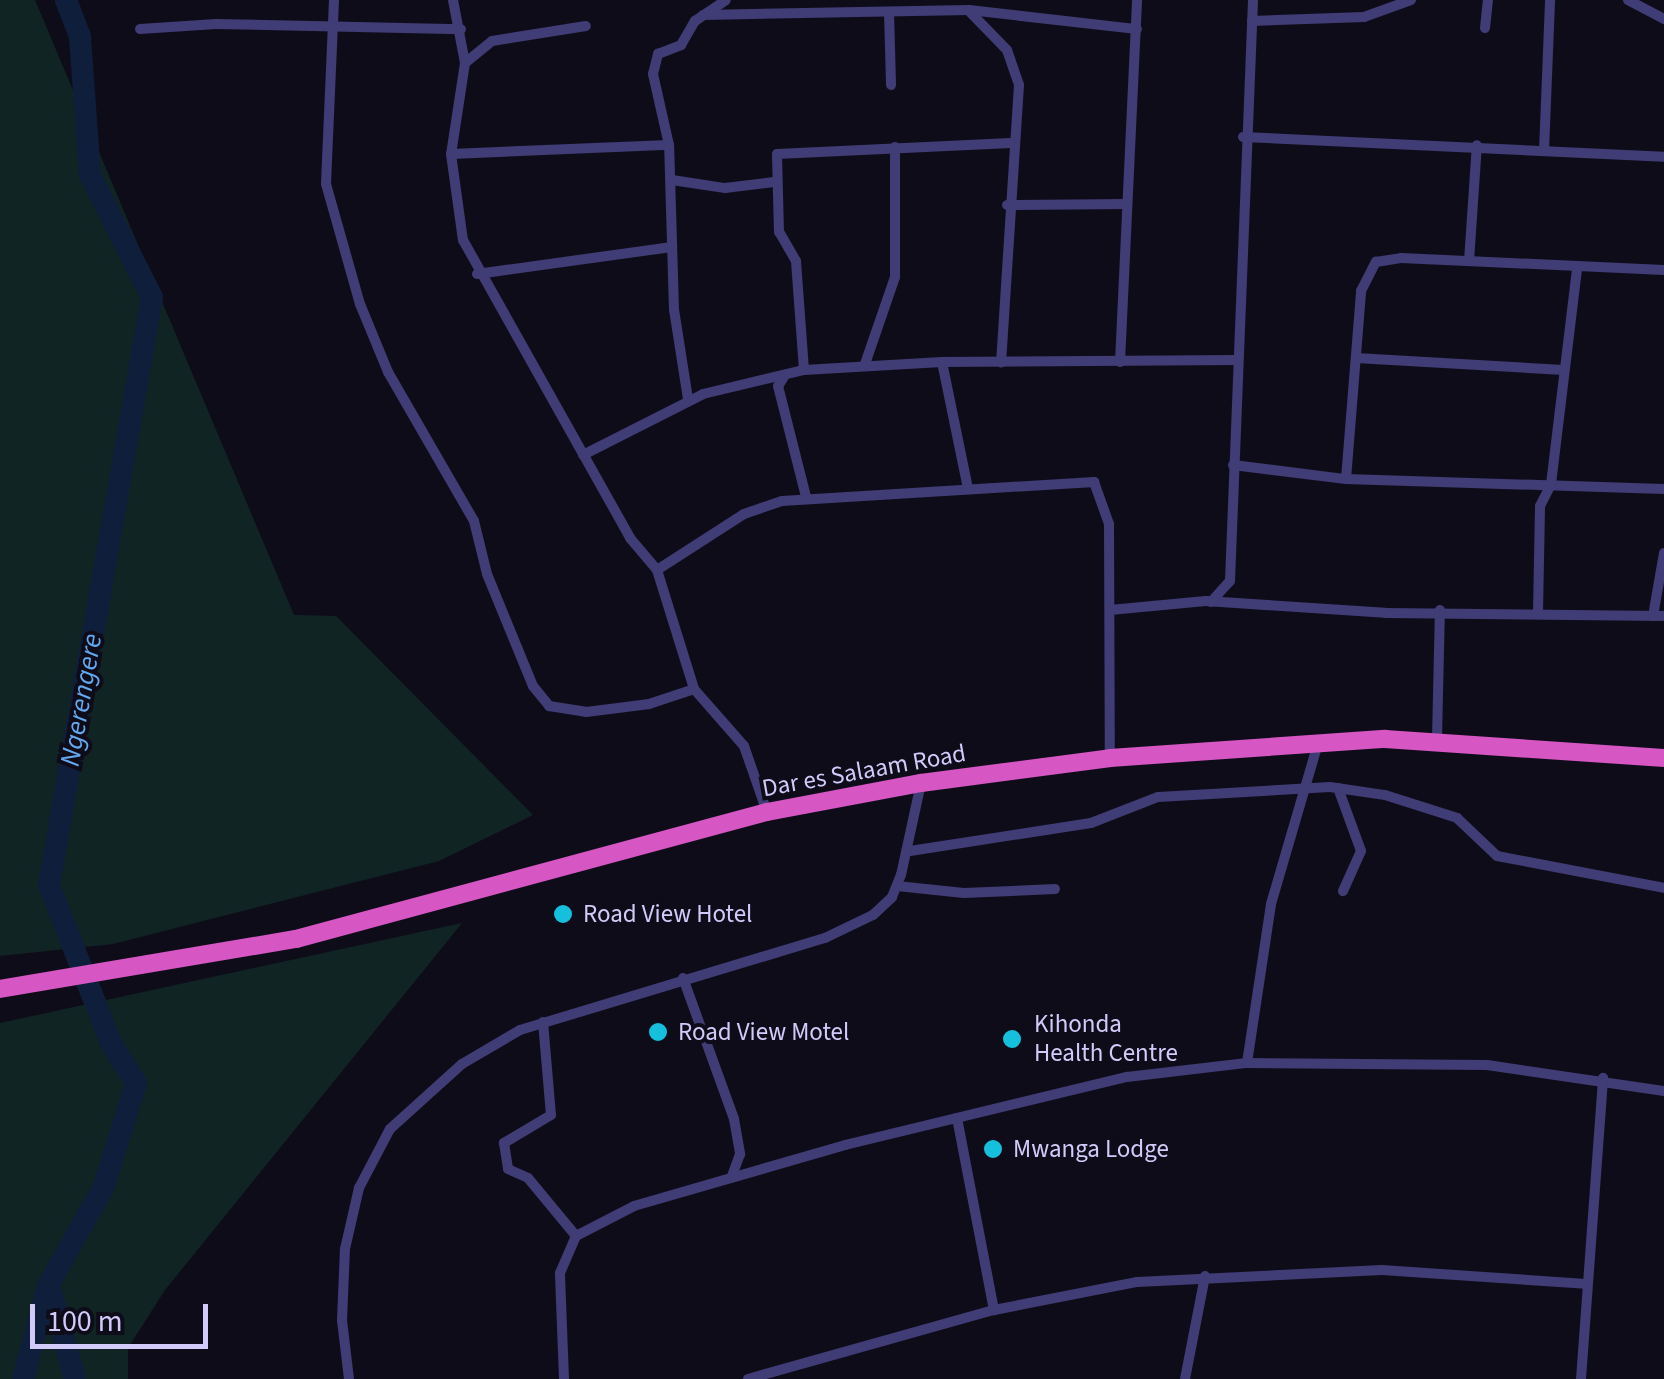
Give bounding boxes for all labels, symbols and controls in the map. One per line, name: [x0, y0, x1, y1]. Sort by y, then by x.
water label: Ngerengere: [53, 631, 109, 769]
street label: Dar es Salaam Road: [760, 738, 968, 804]
place label: Road View Hotel: [583, 899, 752, 929]
marker: Road View Hotel: [552, 903, 574, 925]
place label: Kihonda Health Centre: [1034, 1010, 1178, 1069]
place label: Road View Motel: [678, 1017, 849, 1047]
marker: Road View Motel: [647, 1021, 669, 1043]
marker: Kihonda Health Centre: [999, 1026, 1025, 1052]
place label: Mwanga Lodge: [1013, 1134, 1169, 1164]
marker: Mwanga Lodge: [982, 1138, 1004, 1160]
scale bar: [35, 1284, 212, 1346]
text: 100 m: [47, 1300, 123, 1343]

